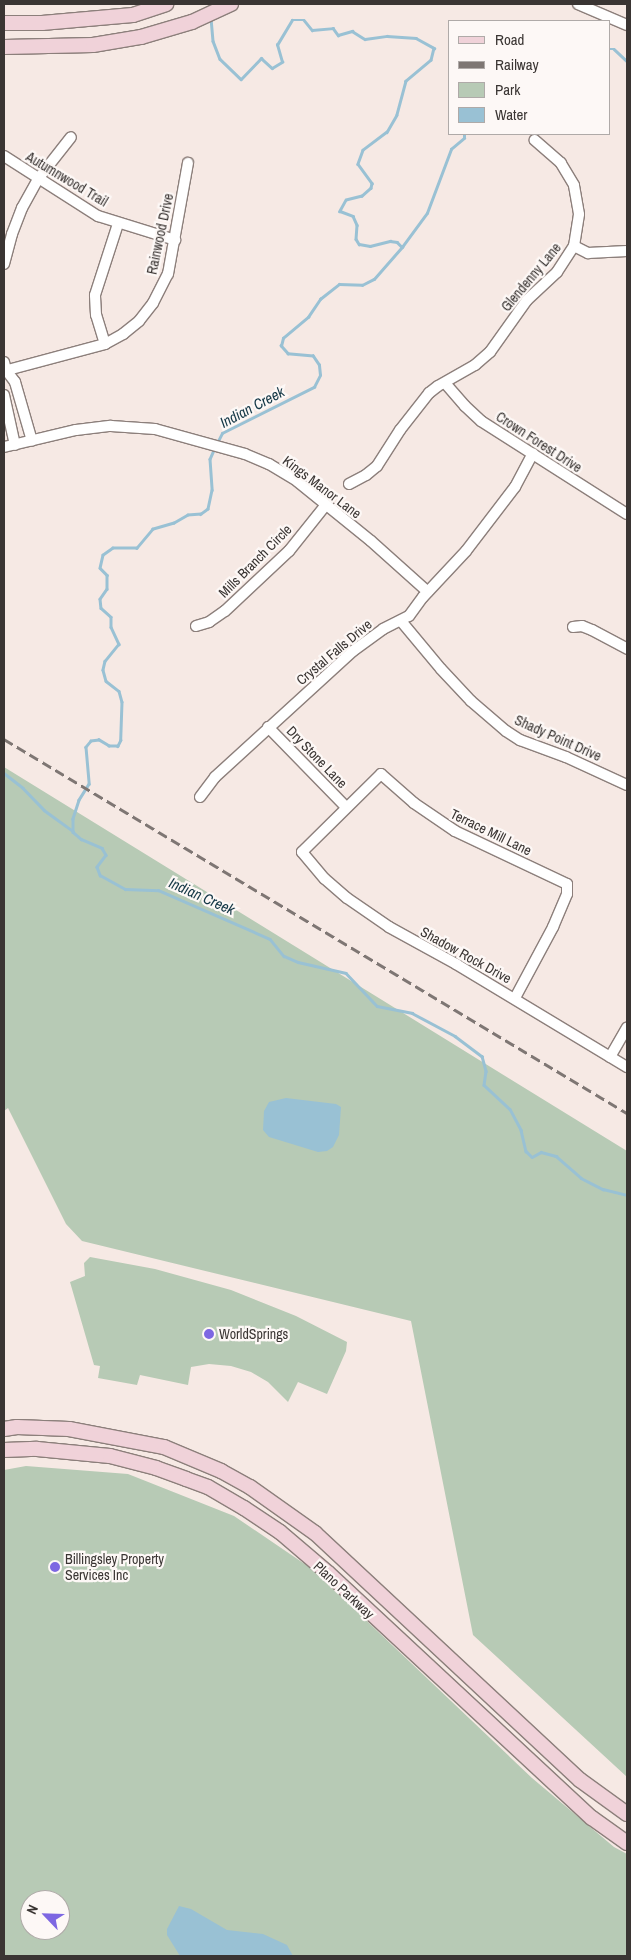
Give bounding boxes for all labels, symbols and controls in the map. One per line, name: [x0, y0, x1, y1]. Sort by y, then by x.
legend: [448, 20, 611, 135]
text: Road: [495, 29, 524, 50]
text: Railway: [495, 54, 539, 75]
text: Park: [495, 79, 520, 100]
text: Water: [495, 104, 527, 125]
street label: Autumnwood Trail: [23, 148, 111, 210]
street label: Rainwood Drive: [143, 192, 177, 276]
street label: Glendenny Lane: [497, 239, 565, 315]
water label: Indian Creek: [217, 383, 287, 431]
street label: Crown Forest Drive: [493, 408, 585, 476]
street label: Kings Manor Lane: [279, 452, 365, 522]
street label: Mills Branch Circle: [215, 521, 295, 601]
street label: Crystal Falls Drive: [293, 616, 375, 688]
street label: Shady Point Drive: [512, 711, 604, 765]
street label: Dry Stone Lane: [283, 722, 351, 792]
street label: Terrace Mill Lane: [448, 805, 534, 859]
water label: Indian Creek: [166, 873, 238, 919]
street label: Shadow Rock Drive: [418, 923, 514, 987]
place label: WorldSprings: [219, 1326, 288, 1342]
marker: WorldSprings: [203, 1328, 215, 1340]
place label: Billingsley Property Services Inc: [65, 1551, 164, 1584]
street label: Plano Parkway: [310, 1558, 378, 1622]
marker: Billingsley Property Services Inc: [49, 1561, 61, 1573]
north arrow: [20, 1890, 70, 1940]
text: N: [22, 1902, 42, 1917]

